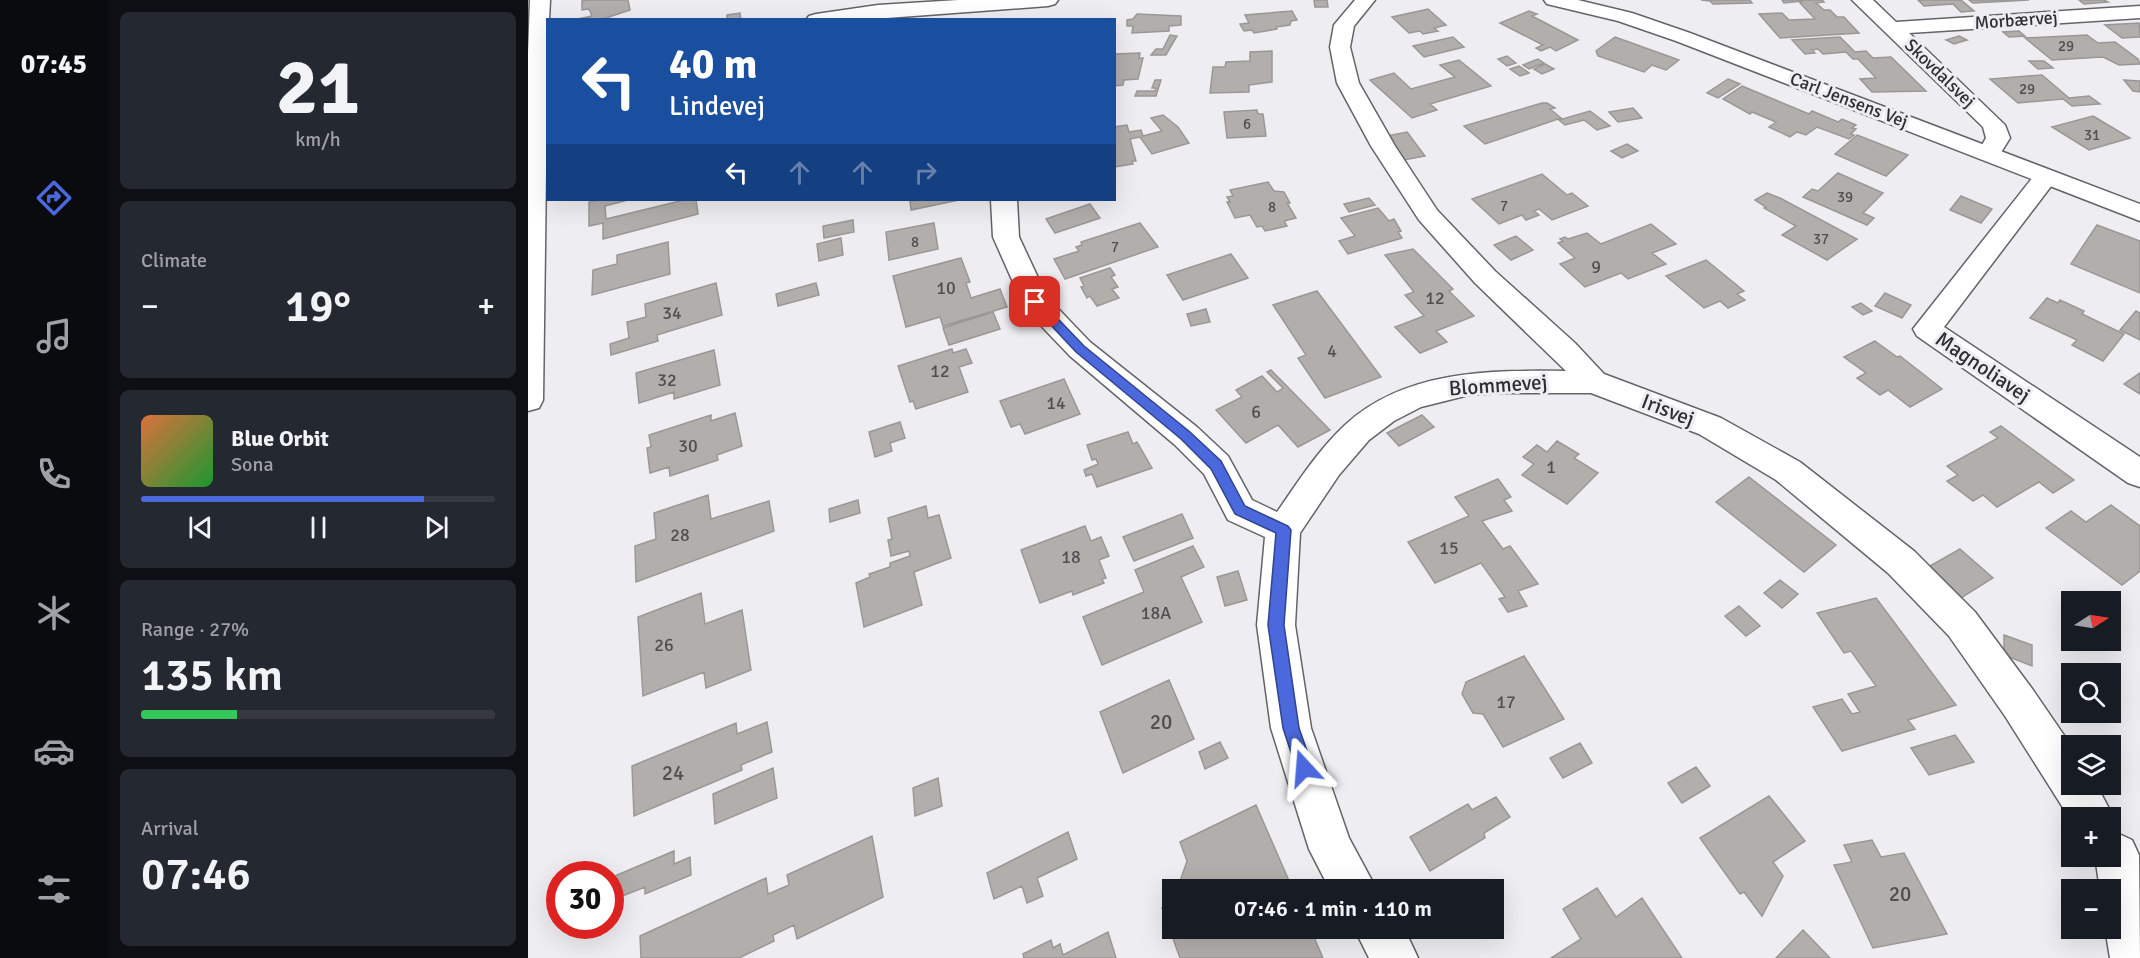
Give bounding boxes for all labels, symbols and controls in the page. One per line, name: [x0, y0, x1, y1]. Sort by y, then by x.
street label: Morbærvej: [1974, 6, 2058, 34]
street label: Skovdalsvej: [1900, 34, 1980, 112]
house number: 29: [2058, 37, 2074, 55]
text: 40 m: [669, 39, 758, 90]
text: 21: [276, 40, 360, 136]
icon: left: [570, 42, 648, 120]
text: 07:45: [21, 48, 87, 81]
street label: Carl Jensens Vej: [1787, 67, 1911, 133]
house number: 29: [2019, 80, 2035, 98]
text: Lindevej: [669, 90, 765, 123]
house number: 6: [1243, 115, 1251, 133]
house number: 31: [2084, 126, 2100, 144]
text: km/h: [295, 127, 341, 152]
icon: left: [720, 156, 753, 189]
icon: ahead: [783, 156, 816, 189]
icon: ahead: [846, 156, 879, 189]
icon: right: [909, 156, 942, 189]
icon: directions: [33, 177, 75, 219]
house number: 39: [1837, 188, 1853, 206]
house number: 7: [1500, 197, 1508, 215]
house number: 8: [1268, 198, 1276, 216]
house number: 37: [1813, 230, 1829, 248]
house number: 8: [911, 233, 919, 251]
house number: 7: [1111, 238, 1119, 256]
text: Climate: [141, 248, 207, 273]
house number: 9: [1591, 256, 1601, 278]
pin: [1009, 276, 1060, 327]
house number: 10: [936, 277, 956, 299]
text: 19°: [285, 279, 351, 334]
icon: arrive: [1018, 285, 1051, 318]
text: −: [141, 286, 159, 327]
text: +: [477, 286, 495, 327]
house number: 12: [1425, 287, 1445, 309]
house number: 34: [662, 302, 682, 324]
icon: music: [33, 315, 75, 357]
street label: Magnoliavej: [1931, 326, 2035, 408]
house number: 4: [1327, 340, 1337, 362]
house number: 12: [930, 360, 950, 382]
house number: 32: [657, 369, 677, 391]
street label: Blommevej: [1448, 369, 1548, 401]
street label: Irisvej: [1638, 388, 1698, 432]
house number: 14: [1046, 392, 1066, 414]
house number: 6: [1251, 401, 1261, 423]
text: Blue Orbit: [231, 425, 329, 452]
house number: 30: [678, 435, 698, 457]
text: Sona: [231, 452, 274, 477]
icon: phone: [33, 453, 75, 495]
house number: 1: [1546, 456, 1556, 478]
icon: previous: [184, 511, 217, 544]
icon: pause: [302, 511, 335, 544]
icon: next: [420, 511, 453, 544]
house number: 28: [670, 524, 690, 546]
house number: 15: [1439, 537, 1459, 559]
house number: 18: [1061, 546, 1081, 568]
north arrow: [2061, 591, 2121, 651]
map controls: [2061, 591, 2121, 939]
icon: climate: [33, 592, 75, 634]
house number: 18A: [1141, 602, 1171, 624]
text: Range · 27%: [141, 617, 249, 642]
house number: 26: [654, 634, 674, 656]
text: 135 km: [141, 648, 283, 703]
button: search: [2061, 663, 2121, 723]
house number: 17: [1496, 691, 1516, 713]
house number: 20: [1150, 709, 1172, 735]
icon: car: [33, 730, 75, 772]
button: layers: [2061, 735, 2121, 795]
position arrow: [1272, 736, 1336, 800]
house number: 24: [662, 760, 684, 786]
button: +: [2061, 807, 2121, 867]
text: Arrival: [141, 816, 199, 841]
text: 07:46: [141, 847, 251, 902]
speed limit sign: 30: [546, 861, 624, 939]
icon: filters: [33, 868, 75, 910]
button: −: [2061, 879, 2121, 939]
house number: 20: [1889, 881, 1911, 907]
text: 07:46 · 1 min · 110 m: [1234, 895, 1432, 922]

